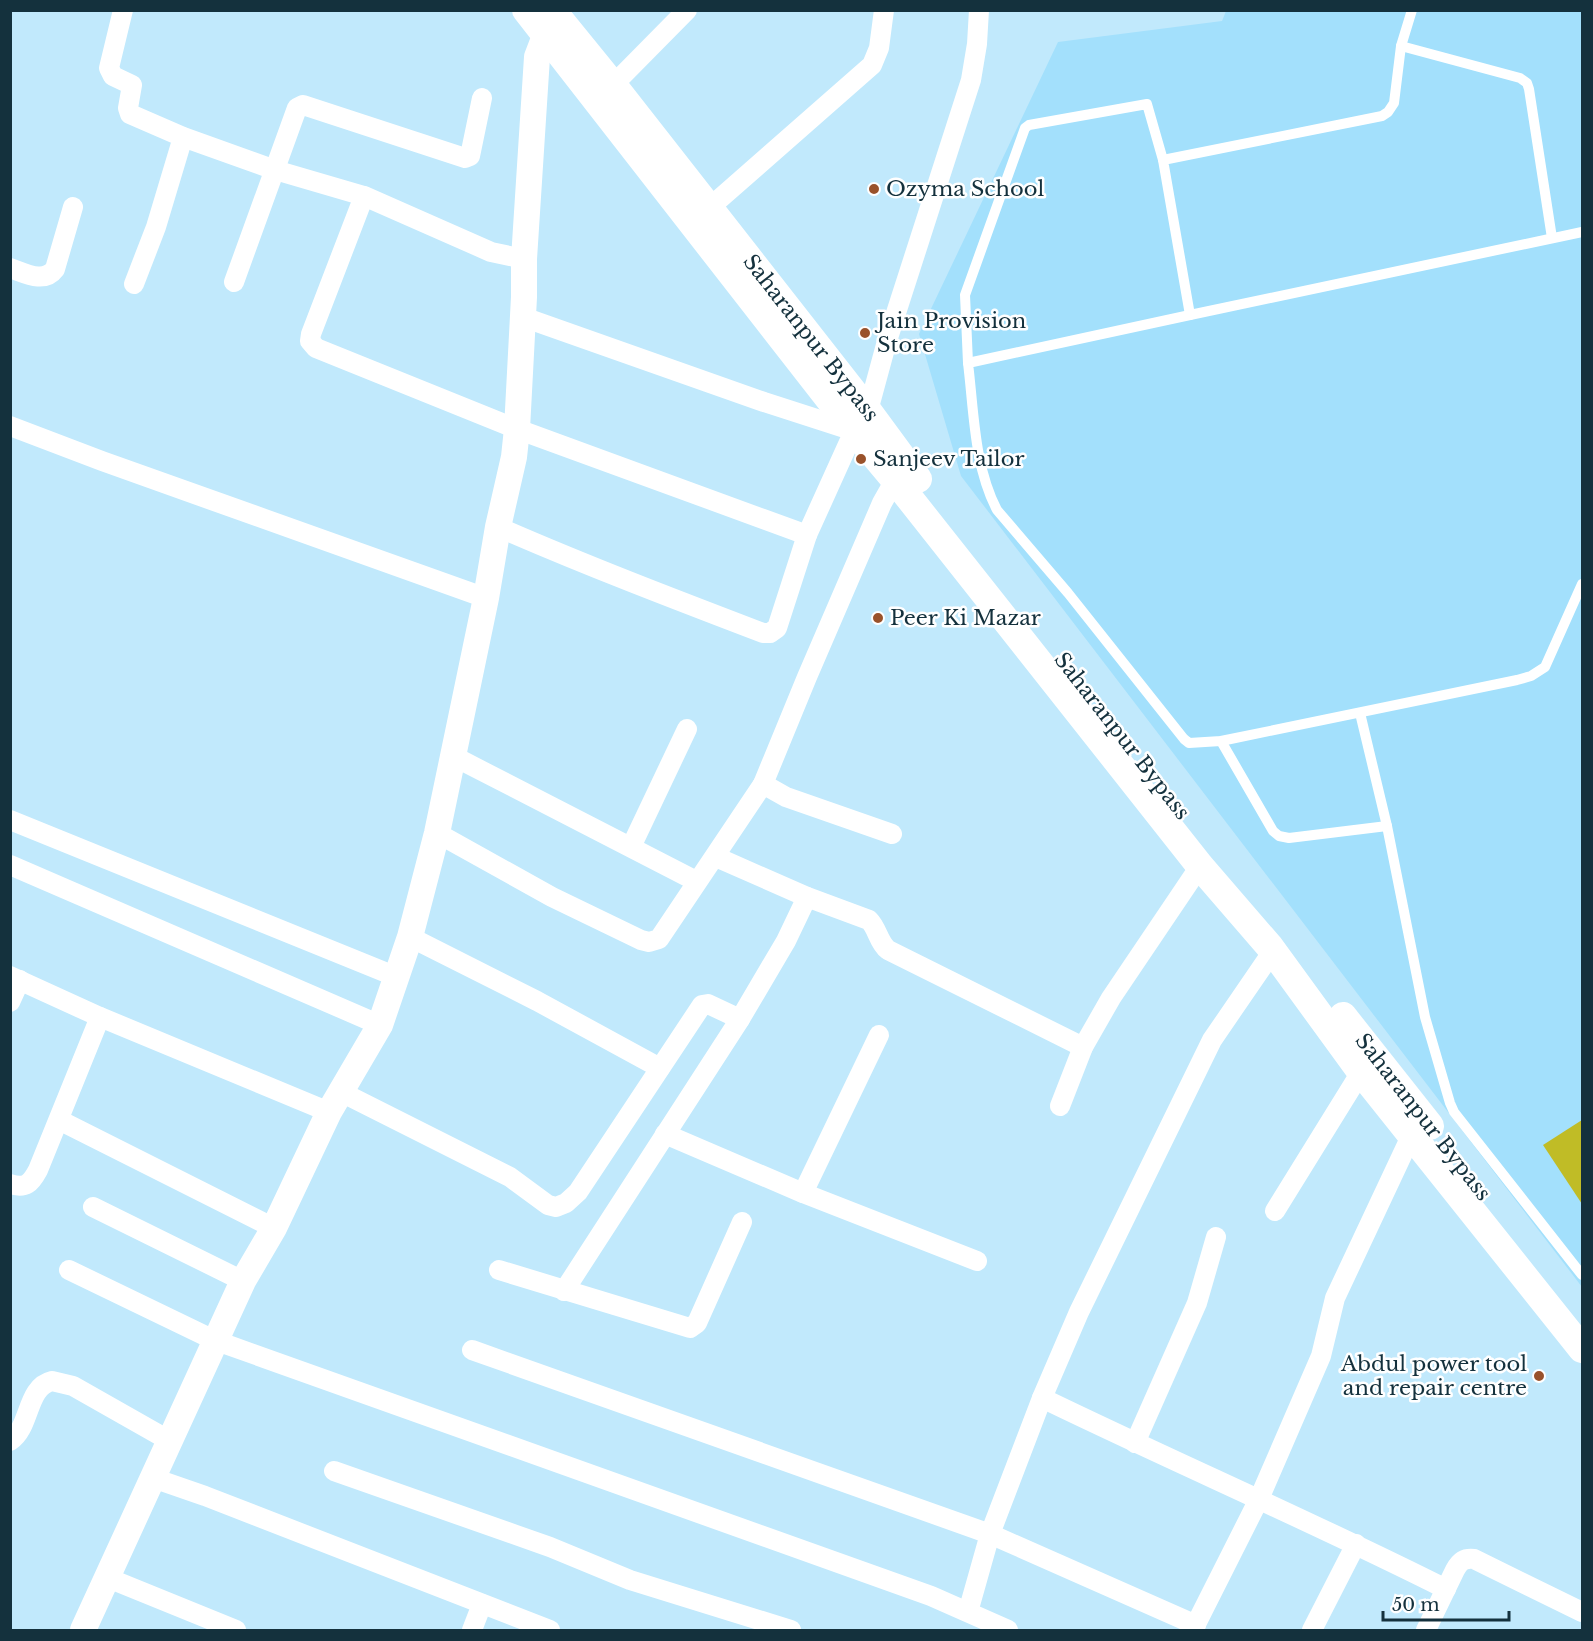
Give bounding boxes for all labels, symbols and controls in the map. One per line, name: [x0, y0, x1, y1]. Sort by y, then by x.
place label: Ozyma School: [886, 176, 1045, 202]
marker: Ozyma School: [867, 182, 881, 196]
street label: Saharanpur Bypass: [737, 249, 884, 427]
place label: Jain Provision Store: [874, 308, 1026, 358]
marker: Jain Provision Store: [858, 326, 872, 340]
place label: Sanjeev Tailor: [873, 446, 1024, 472]
marker: Sanjeev Tailor: [854, 452, 868, 466]
place label: Peer Ki Mazar: [890, 605, 1041, 631]
marker: Peer Ki Mazar: [871, 611, 885, 625]
street label: Saharanpur Bypass: [1049, 647, 1195, 825]
street label: Saharanpur Bypass: [1350, 1028, 1496, 1206]
place label: Abdul power tool and repair centre: [1340, 1351, 1527, 1401]
marker: Abdul power tool and repair centre: [1532, 1369, 1546, 1383]
scale bar: [1383, 1584, 1509, 1622]
text: 50 m: [1392, 1594, 1440, 1616]

